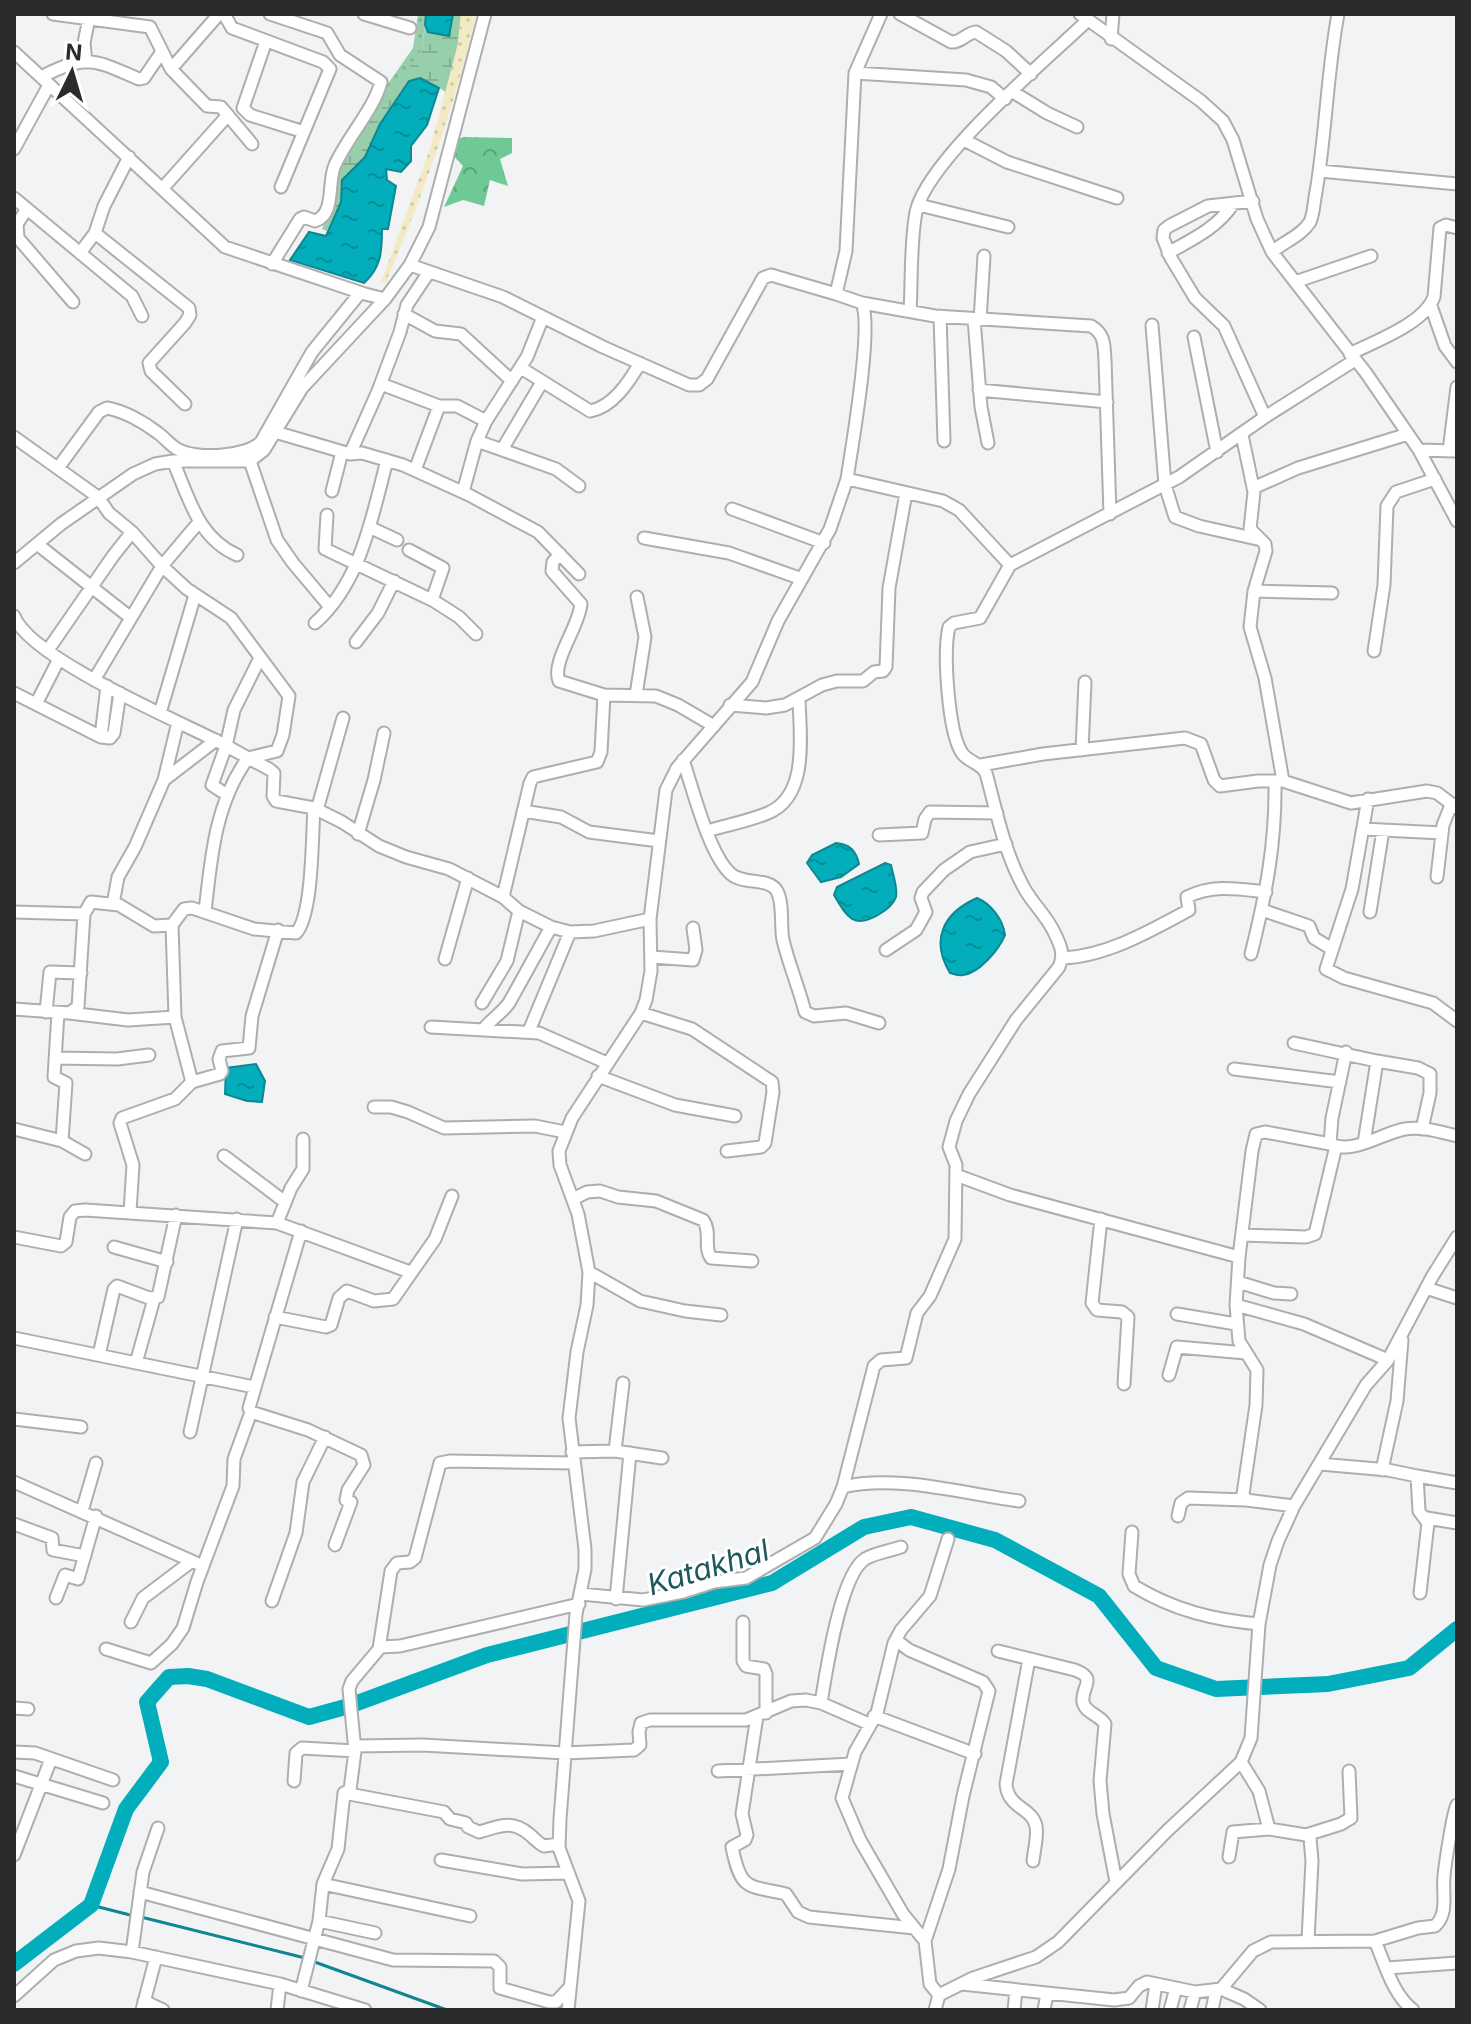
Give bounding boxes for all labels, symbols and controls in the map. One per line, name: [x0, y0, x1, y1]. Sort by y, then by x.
north arrow: [32, 32, 112, 112]
text: N: [64, 38, 83, 66]
water label: Katakhal: [643, 1531, 774, 1603]

